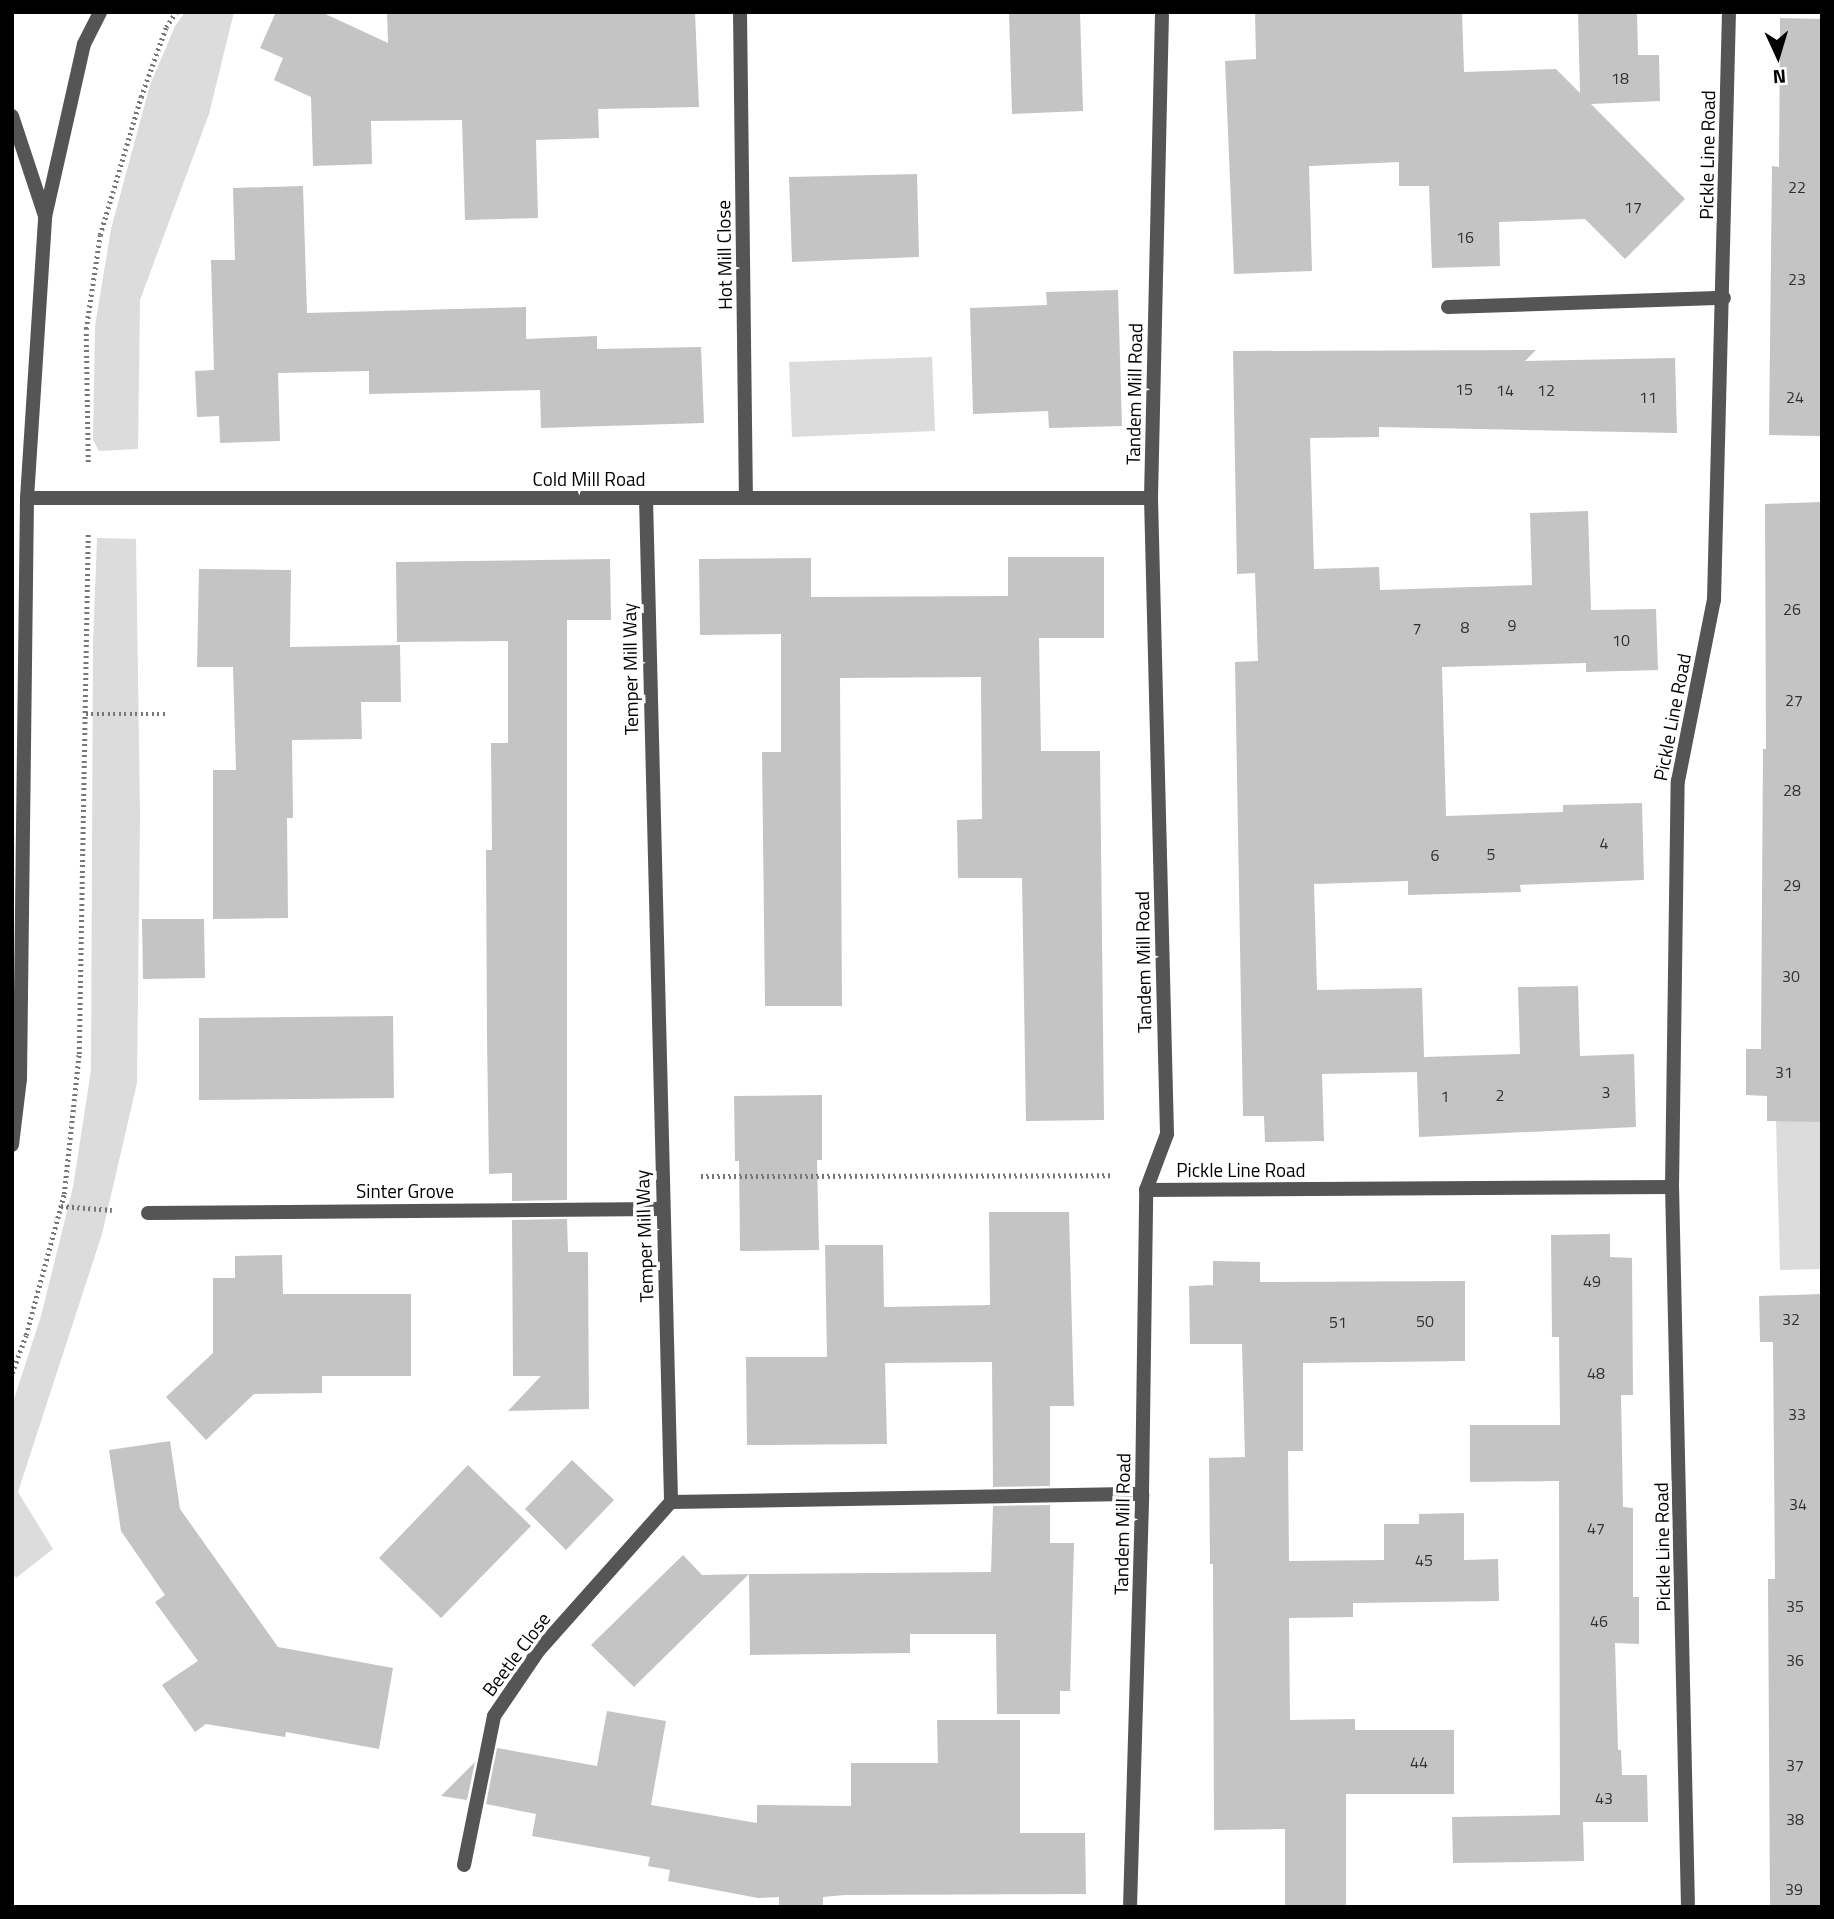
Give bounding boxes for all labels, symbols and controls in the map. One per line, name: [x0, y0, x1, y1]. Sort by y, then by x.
north arrow: [1743, 21, 1813, 91]
text: N: [1772, 63, 1787, 92]
house number: 18: [1611, 68, 1629, 88]
street label: Pickle Line Road: [1694, 90, 1720, 220]
house number: 22: [1788, 177, 1806, 197]
house number: 17: [1624, 197, 1642, 217]
street label: Hot Mill Close: [712, 200, 736, 310]
house number: 16: [1456, 227, 1474, 247]
house number: 23: [1788, 269, 1806, 289]
street label: Tandem Mill Road: [1121, 323, 1147, 465]
house number: 15: [1455, 379, 1473, 399]
house number: 14: [1496, 380, 1514, 400]
house number: 12: [1537, 380, 1555, 400]
house number: 11: [1639, 387, 1657, 407]
house number: 24: [1786, 387, 1804, 407]
street label: Cold Mill Road: [532, 468, 646, 490]
house number: 26: [1783, 599, 1801, 619]
street label: Temper Mill Way: [617, 603, 643, 735]
house number: 9: [1508, 615, 1516, 635]
house number: 8: [1461, 617, 1469, 637]
house number: 7: [1413, 618, 1421, 638]
house number: 10: [1612, 630, 1630, 650]
street label: Pickle Line Road: [1648, 651, 1696, 783]
house number: 27: [1785, 690, 1803, 710]
house number: 28: [1783, 780, 1801, 800]
house number: 4: [1600, 833, 1608, 853]
house number: 5: [1487, 844, 1495, 864]
house number: 6: [1431, 845, 1439, 865]
house number: 29: [1783, 875, 1801, 895]
street label: Tandem Mill Road: [1130, 891, 1156, 1033]
house number: 30: [1782, 966, 1800, 986]
house number: 31: [1775, 1062, 1793, 1082]
house number: 3: [1602, 1082, 1610, 1102]
house number: 2: [1496, 1085, 1504, 1105]
house number: 1: [1441, 1086, 1449, 1106]
street label: Pickle Line Road: [1176, 1159, 1306, 1181]
street label: Temper Mill Way: [630, 1169, 658, 1303]
street label: Sinter Grove: [356, 1180, 454, 1202]
house number: 49: [1583, 1271, 1601, 1291]
house number: 32: [1782, 1309, 1800, 1329]
house number: 50: [1416, 1311, 1434, 1331]
house number: 51: [1329, 1312, 1347, 1332]
house number: 48: [1587, 1363, 1605, 1383]
house number: 33: [1788, 1404, 1806, 1424]
street label: Tandem Mill Road: [1109, 1453, 1135, 1595]
street label: Pickle Line Road: [1649, 1482, 1675, 1612]
house number: 34: [1789, 1494, 1807, 1514]
house number: 47: [1587, 1518, 1605, 1538]
house number: 45: [1415, 1550, 1433, 1570]
house number: 35: [1786, 1596, 1804, 1616]
street label: Beetle Close: [477, 1608, 555, 1700]
house number: 46: [1590, 1611, 1608, 1631]
house number: 36: [1786, 1650, 1804, 1670]
house number: 44: [1410, 1752, 1428, 1772]
house number: 37: [1786, 1755, 1804, 1775]
house number: 43: [1595, 1788, 1613, 1808]
house number: 38: [1786, 1809, 1804, 1829]
house number: 39: [1785, 1879, 1803, 1899]

